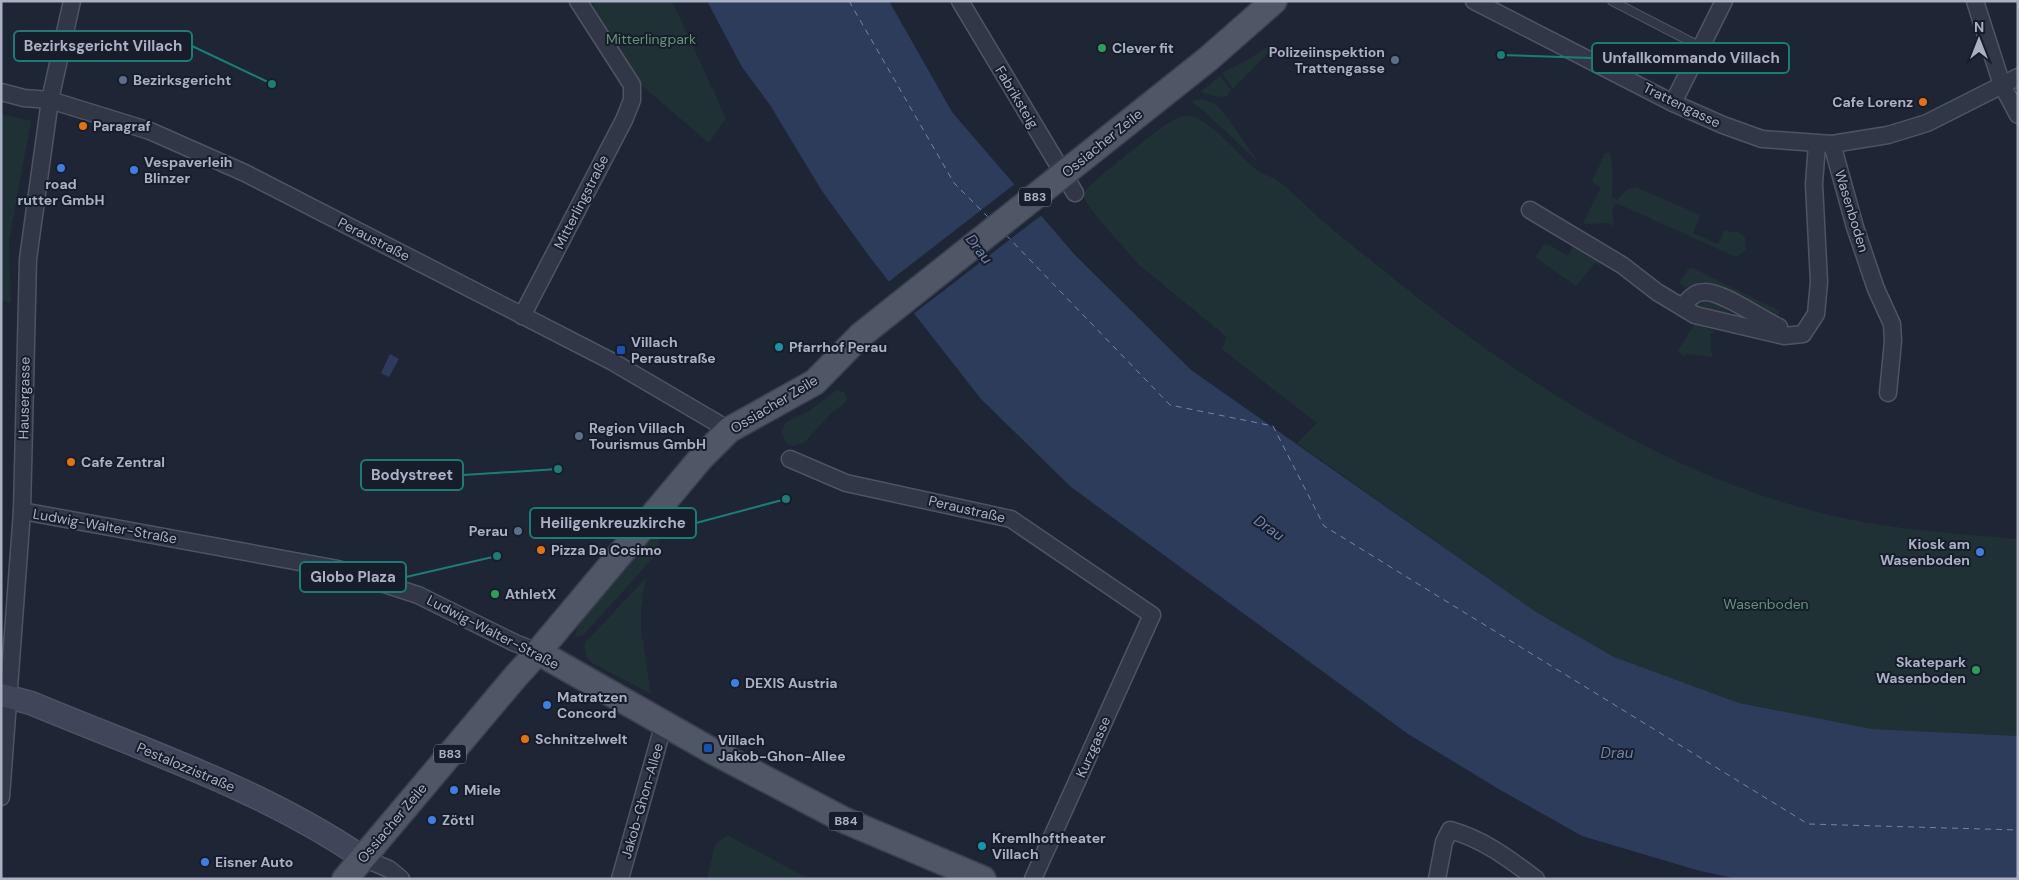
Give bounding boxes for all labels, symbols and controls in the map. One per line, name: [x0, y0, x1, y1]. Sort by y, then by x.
north arrow: [1954, 15, 2004, 65]
text: N: [1974, 18, 1984, 36]
park label: Mitterlingpark: [606, 30, 696, 48]
callout: Bezirksgericht Villach: [14, 31, 192, 61]
text: Bezirksgericht Villach: [24, 36, 182, 56]
place label: Clever fit: [1112, 39, 1174, 57]
marker: Clever fit: [1096, 42, 1108, 54]
place label: Polizeiinspektion Trattengasse: [1269, 43, 1385, 77]
callout: Unfallkommando Villach: [1592, 43, 1789, 73]
text: Unfallkommando Villach: [1602, 48, 1780, 68]
marker: Polizeiinspektion Trattengasse: [1389, 54, 1401, 66]
street label: Fabriksteig: [991, 62, 1043, 132]
place label: Bezirksgericht: [133, 71, 231, 89]
marker: Bezirksgericht: [117, 74, 129, 86]
street label: Trattengasse: [1640, 79, 1724, 131]
place label: Cafe Lorenz: [1832, 93, 1913, 111]
marker: Cafe Lorenz: [1917, 96, 1929, 108]
street label: Ossiacher Zeile: [1058, 105, 1146, 181]
place label: Paragraf: [93, 117, 151, 135]
marker: Paragraf: [77, 120, 89, 132]
street label: Mitterlingstraße: [550, 152, 613, 252]
place label: Vespaverleih Blinzer: [144, 153, 232, 187]
marker: road rutter GmbH: [55, 162, 67, 174]
marker: Vespaverleih Blinzer: [128, 164, 140, 176]
street label: Wasenboden: [1831, 168, 1873, 254]
place label: road rutter GmbH: [18, 175, 104, 209]
road number: B83: [1019, 188, 1051, 206]
street label: Peraustraße: [335, 213, 413, 265]
water label: Drau: [961, 230, 997, 268]
place label: Villach Peraustraße: [631, 333, 716, 367]
place label: Pfarrhof Perau: [789, 338, 887, 356]
marker: Pfarrhof Perau: [773, 341, 785, 353]
marker: Villach Peraustraße: [615, 344, 627, 356]
street label: Hausergasse: [14, 357, 34, 439]
street label: Ossiacher Zeile: [727, 371, 821, 437]
place label: Region Villach Tourismus GmbH: [589, 419, 706, 453]
marker: Region Villach Tourismus GmbH: [573, 430, 585, 442]
place label: Cafe Zentral: [81, 453, 165, 471]
marker: Cafe Zentral: [65, 456, 77, 468]
callout: Bodystreet: [361, 460, 463, 490]
text: Bodystreet: [371, 465, 453, 485]
street label: Peraustraße: [927, 491, 1007, 527]
street label: Ludwig-Walter-Straße: [32, 504, 179, 548]
callout: Heiligenkreuzkirche: [530, 508, 696, 538]
water label: Drau: [1250, 510, 1288, 546]
text: Heiligenkreuzkirche: [540, 513, 686, 533]
place label: Perau: [469, 522, 508, 540]
marker: Perau: [512, 525, 524, 537]
place label: Kiosk am Wasenboden: [1880, 535, 1970, 569]
place label: Pizza Da Cosimo: [551, 541, 662, 559]
marker: Pizza Da Cosimo: [535, 544, 547, 556]
marker: Kiosk am Wasenboden: [1974, 546, 1986, 558]
callout: Globo Plaza: [300, 562, 406, 592]
text: Globo Plaza: [310, 567, 396, 587]
place label: AthletX: [505, 585, 556, 603]
marker: AthletX: [489, 588, 501, 600]
street label: Ludwig-Walter-Straße: [424, 591, 562, 673]
park label: Wasenboden: [1723, 595, 1809, 613]
place label: Skatepark Wasenboden: [1876, 653, 1966, 687]
marker: Skatepark Wasenboden: [1970, 664, 1982, 676]
place label: DEXIS Austria: [745, 674, 837, 692]
marker: DEXIS Austria: [729, 677, 741, 689]
place label: Matratzen Concord: [557, 688, 627, 722]
marker: Matratzen Concord: [541, 699, 553, 711]
street label: Kurzgasse: [1072, 714, 1114, 780]
place label: Schnitzelwelt: [535, 730, 628, 748]
place label: Villach Jakob-Ghon-Allee: [718, 731, 846, 765]
marker: Schnitzelwelt: [519, 733, 531, 745]
street label: Pestalozzistraße: [134, 738, 238, 796]
street label: Jakob-Ghon-Allee: [617, 741, 667, 861]
marker: Villach Jakob-Ghon-Allee: [702, 742, 714, 754]
water label: Drau: [1601, 743, 1634, 763]
road number: B83: [434, 744, 466, 764]
street label: Ossiacher Zeile: [353, 779, 431, 867]
place label: Miele: [464, 781, 501, 799]
marker: Miele: [448, 784, 460, 796]
place label: Zöttl: [442, 811, 474, 829]
road number: B84: [828, 811, 864, 830]
marker: Zöttl: [426, 814, 438, 826]
place label: Kremlhoftheater Villach: [992, 829, 1106, 863]
marker: Kremlhoftheater Villach: [976, 840, 988, 852]
place label: Eisner Auto: [215, 853, 293, 871]
marker: Eisner Auto: [199, 856, 211, 868]

